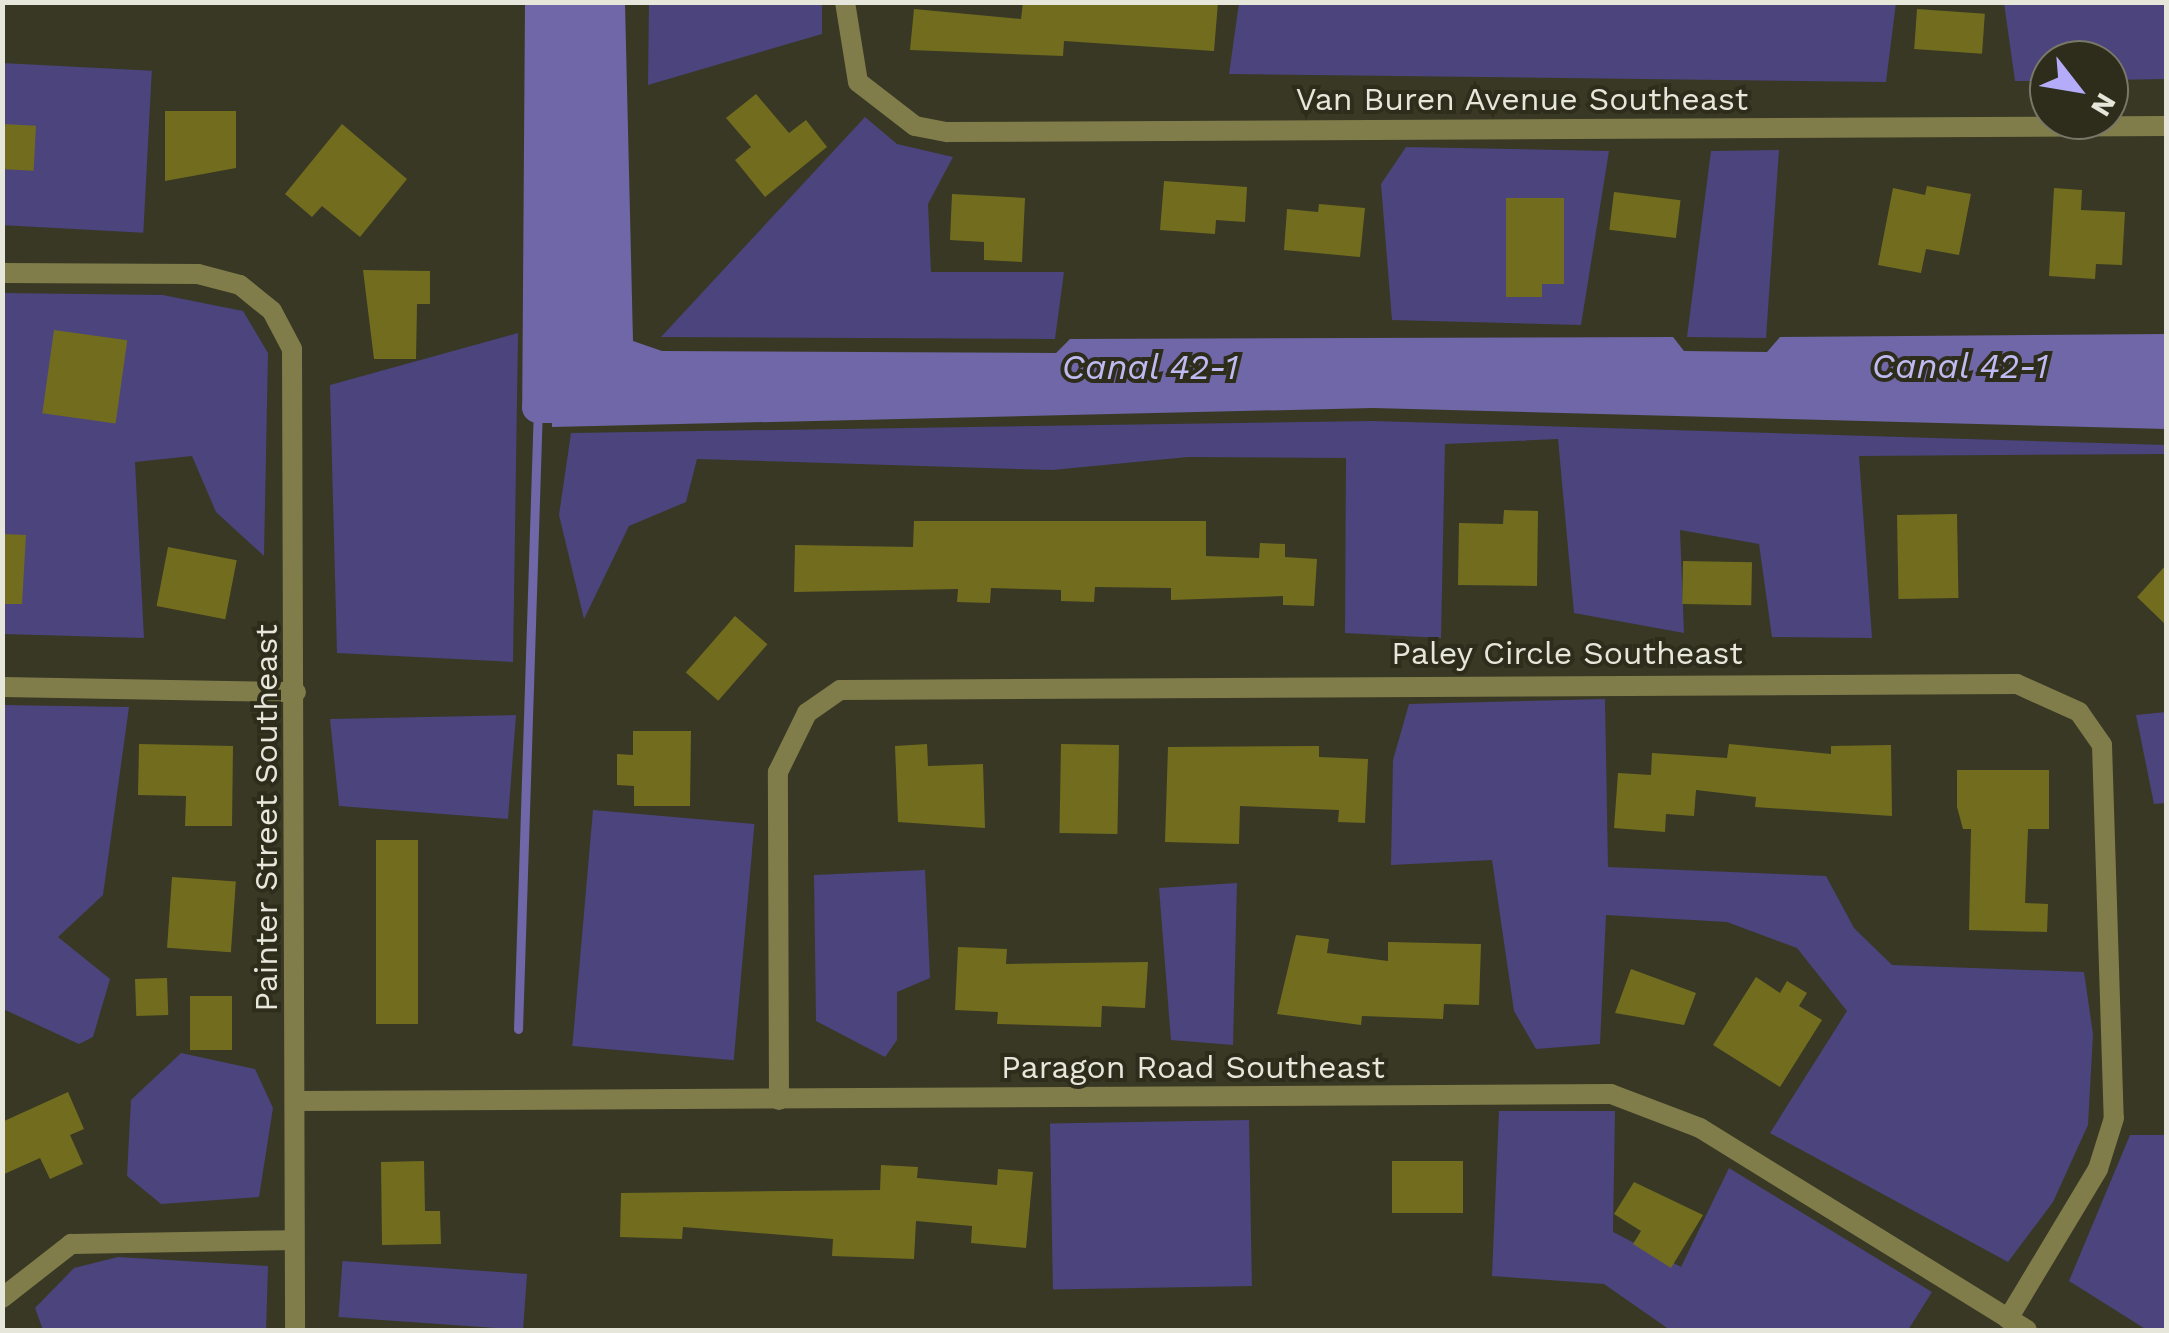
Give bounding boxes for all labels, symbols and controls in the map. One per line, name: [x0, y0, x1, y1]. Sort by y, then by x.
north arrow: [2029, 40, 2129, 140]
street label: Van Buren Avenue Southeast: [1295, 80, 1749, 118]
text: N: [2084, 87, 2123, 122]
water label: Canal 42-1: [1871, 345, 2049, 387]
water label: Canal 42-1: [1061, 346, 1239, 388]
street label: Painter Street Southeast: [247, 624, 285, 1012]
street label: Paley Circle Southeast: [1391, 634, 1743, 672]
street label: Paragon Road Southeast: [1001, 1048, 1385, 1086]

